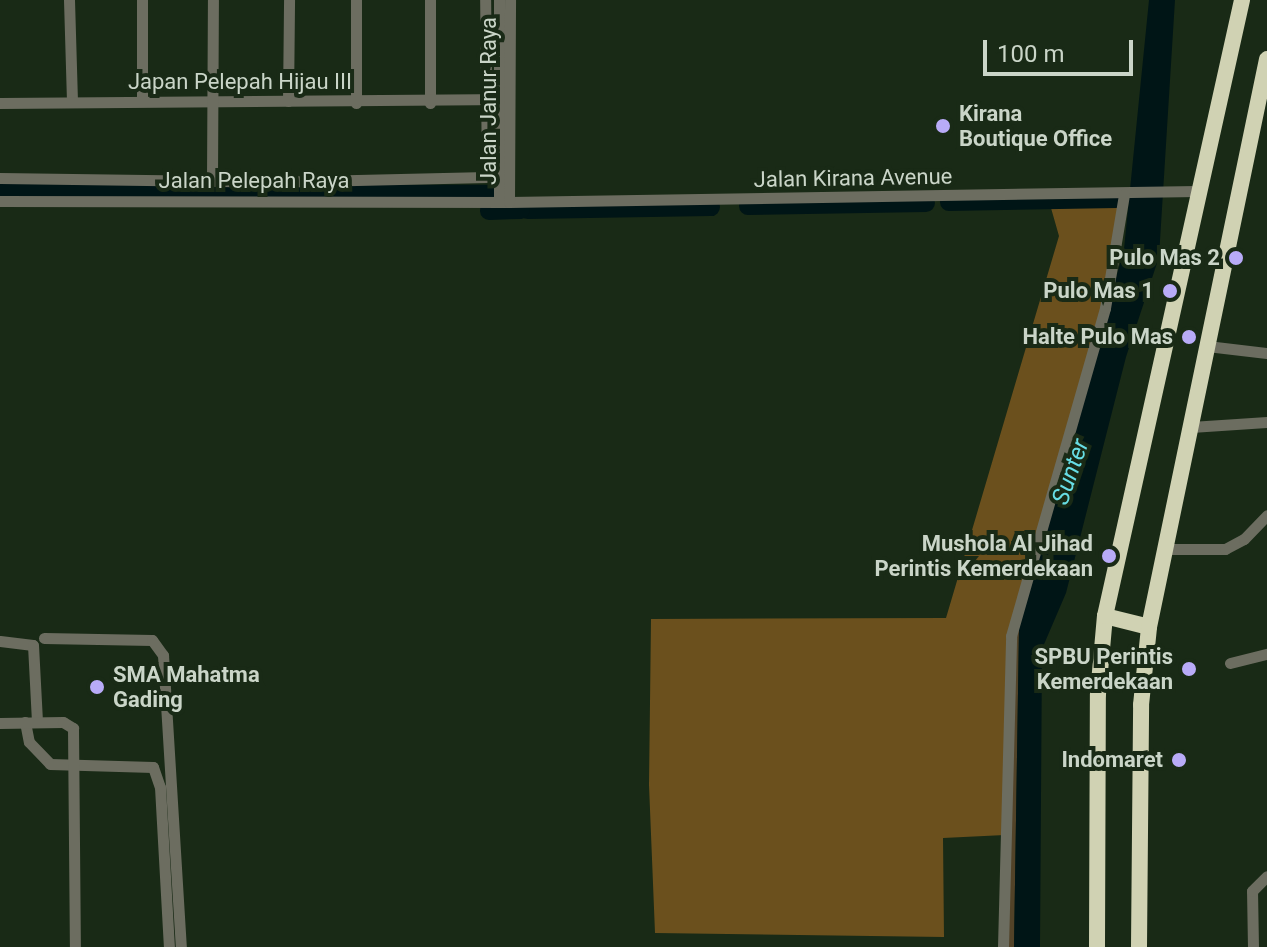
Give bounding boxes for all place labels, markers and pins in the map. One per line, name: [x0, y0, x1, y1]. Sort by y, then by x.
place label: Kirana Boutique Office: [959, 100, 1112, 152]
marker: Kirana Boutique Office: [934, 117, 952, 135]
place label: Pulo Mas 2: [1109, 245, 1220, 271]
marker: Pulo Mas 2: [1227, 249, 1245, 267]
place label: Pulo Mas 1: [1043, 278, 1154, 304]
marker: Pulo Mas 1: [1161, 282, 1179, 300]
place label: Halte Pulo Mas: [1023, 324, 1173, 350]
marker: Halte Pulo Mas: [1180, 328, 1198, 346]
place label: Mushola Al Jihad Perintis Kemerdekaan: [875, 530, 1093, 582]
marker: Mushola Al Jihad Perintis Kemerdekaan: [1100, 547, 1118, 565]
place label: SPBU Perintis Kemerdekaan: [1035, 643, 1173, 694]
marker: SPBU Perintis Kemerdekaan: [1180, 660, 1198, 678]
place label: SMA Mahatma Gading: [113, 661, 260, 712]
marker: SMA Mahatma Gading: [88, 678, 106, 696]
place label: Indomaret: [1061, 747, 1163, 773]
marker: Indomaret: [1170, 751, 1188, 769]

